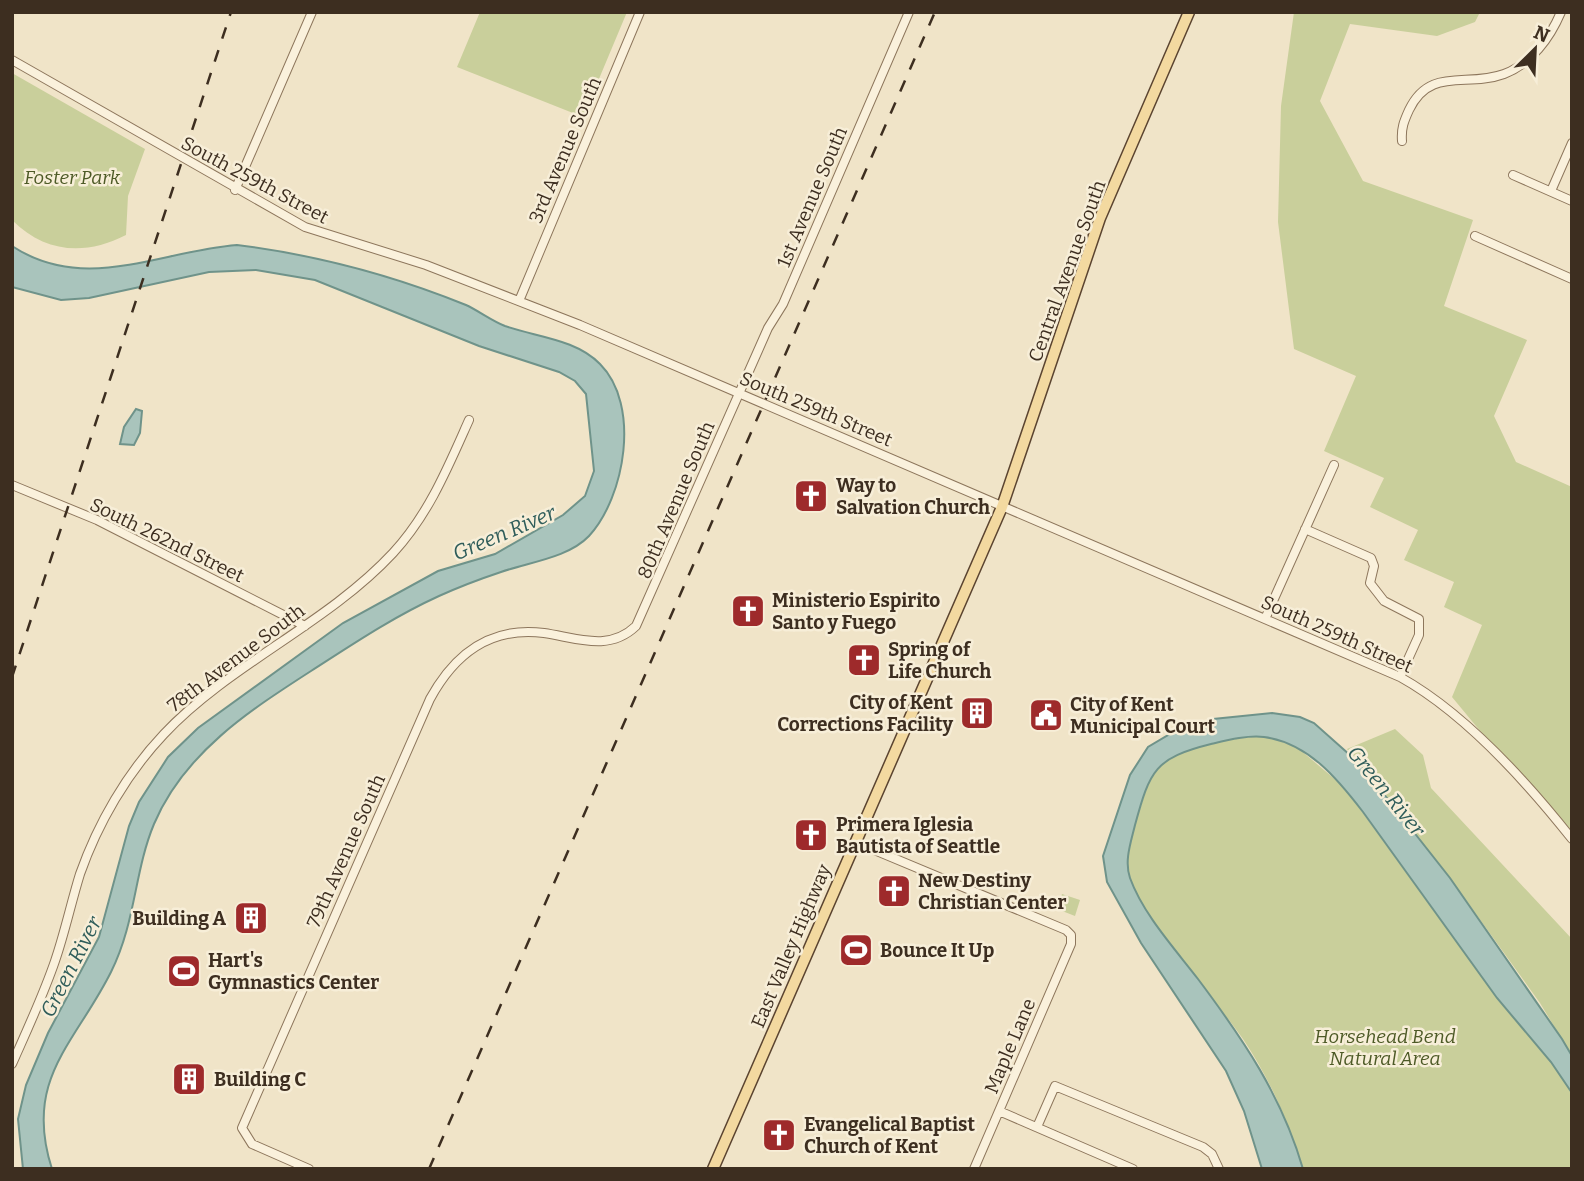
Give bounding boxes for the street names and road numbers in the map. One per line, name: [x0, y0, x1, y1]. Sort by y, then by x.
street label: 3rd Avenue South: [524, 73, 606, 226]
street label: 1st Avenue South: [772, 123, 852, 271]
street label: South 259th Street: [177, 131, 333, 229]
street label: Central Avenue South: [1023, 177, 1111, 365]
street label: South 259th Street: [736, 366, 896, 452]
street label: 80th Avenue South: [632, 418, 720, 582]
street label: South 262nd Street: [86, 493, 248, 587]
street label: South 259th Street: [1258, 590, 1416, 678]
street label: 78th Avenue South: [163, 599, 309, 717]
street label: 79th Avenue South: [302, 771, 390, 931]
street label: East Valley Highway: [746, 860, 836, 1031]
street label: Maple Lane: [980, 995, 1040, 1097]

